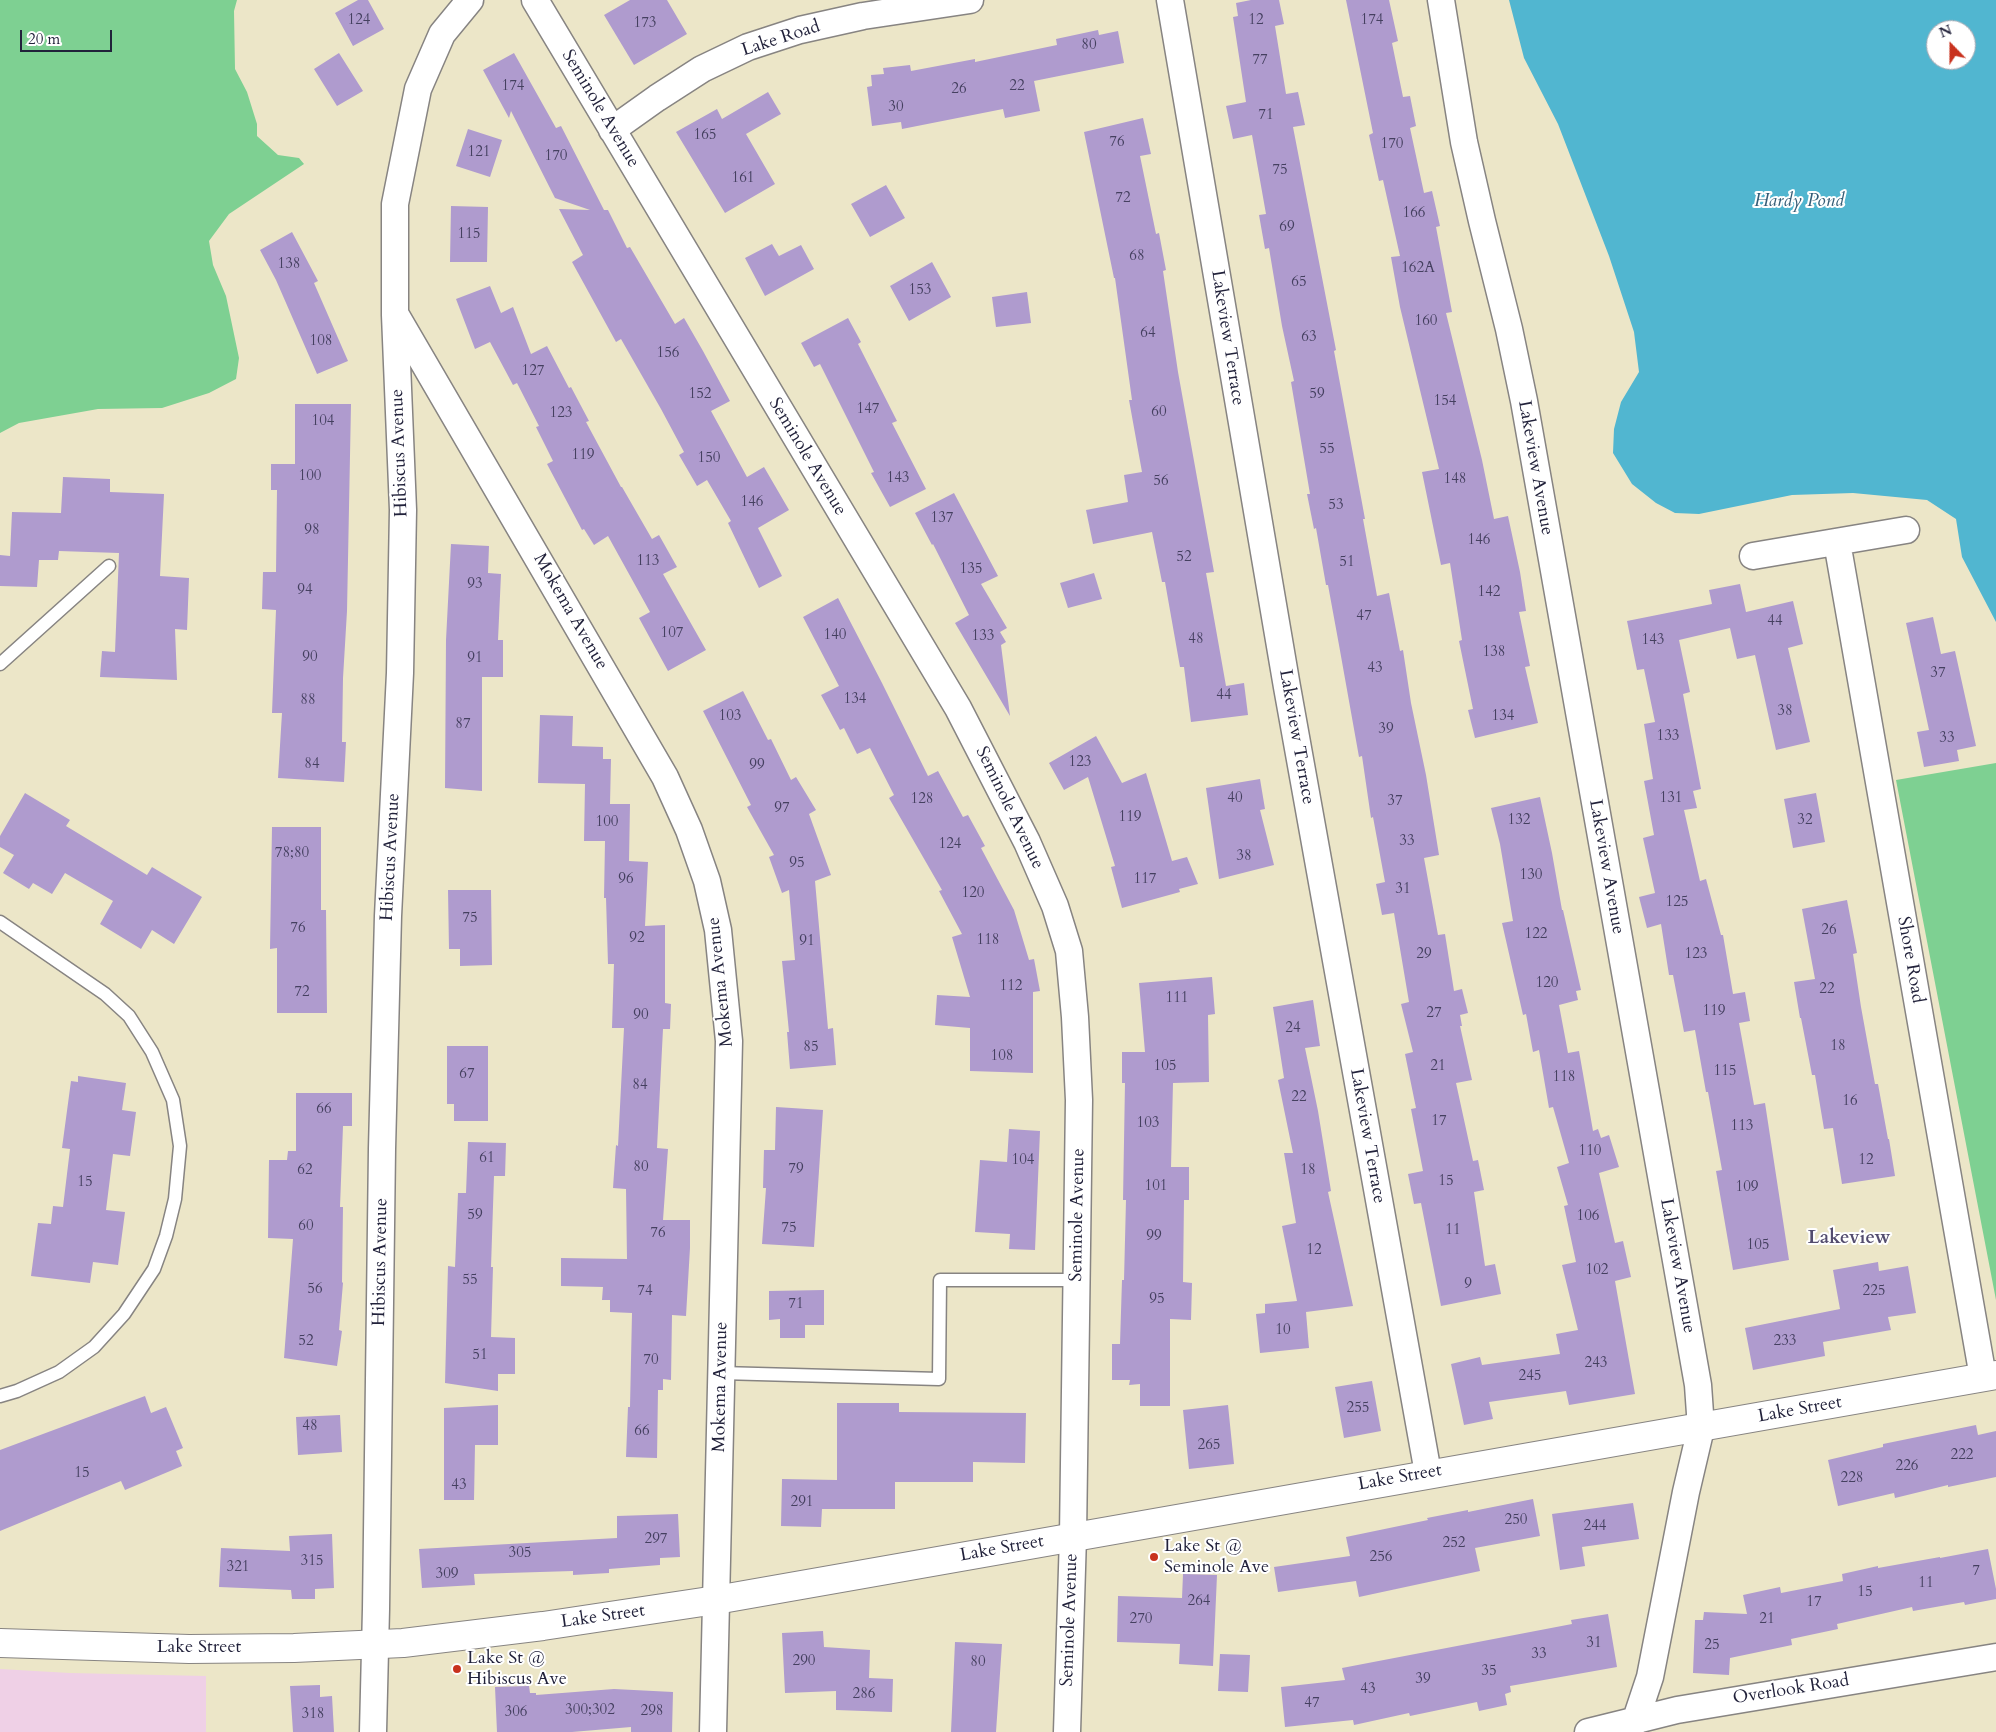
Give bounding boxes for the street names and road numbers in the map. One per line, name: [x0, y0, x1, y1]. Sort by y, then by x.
street label: Lake Road: [739, 16, 823, 62]
street label: Seminole Avenue: [556, 46, 644, 172]
street label: Lakeview Terrace: [1206, 269, 1248, 407]
street label: Hibiscus Avenue: [387, 389, 413, 517]
street label: Seminole Avenue: [763, 394, 851, 520]
street label: Lakeview Avenue: [1513, 399, 1557, 537]
street label: Mokema Avenue: [528, 550, 612, 674]
street label: Lakeview Terrace: [1273, 668, 1319, 806]
street label: Seminole Avenue: [970, 743, 1048, 873]
street label: Hibiscus Avenue: [377, 792, 405, 922]
street label: Lakeview Avenue: [1584, 798, 1628, 936]
street label: Shore Road: [1892, 915, 1928, 1005]
street label: Mokema Avenue: [703, 916, 739, 1048]
street label: Lakeview Terrace: [1344, 1067, 1390, 1205]
street label: Seminole Avenue: [1066, 1148, 1090, 1282]
street label: Lakeview Avenue: [1655, 1197, 1699, 1335]
street label: Hibiscus Avenue: [369, 1198, 393, 1326]
street label: Mokema Avenue: [709, 1321, 733, 1453]
street label: Lake Street: [1756, 1392, 1844, 1428]
street label: Lake Street: [1356, 1460, 1444, 1496]
street label: Lake Street: [958, 1531, 1046, 1567]
street label: Seminole Avenue: [1057, 1553, 1083, 1687]
street label: Lake Street: [560, 1600, 646, 1634]
street label: Lake Street: [157, 1637, 241, 1659]
street label: Overlook Road: [1731, 1670, 1851, 1710]

